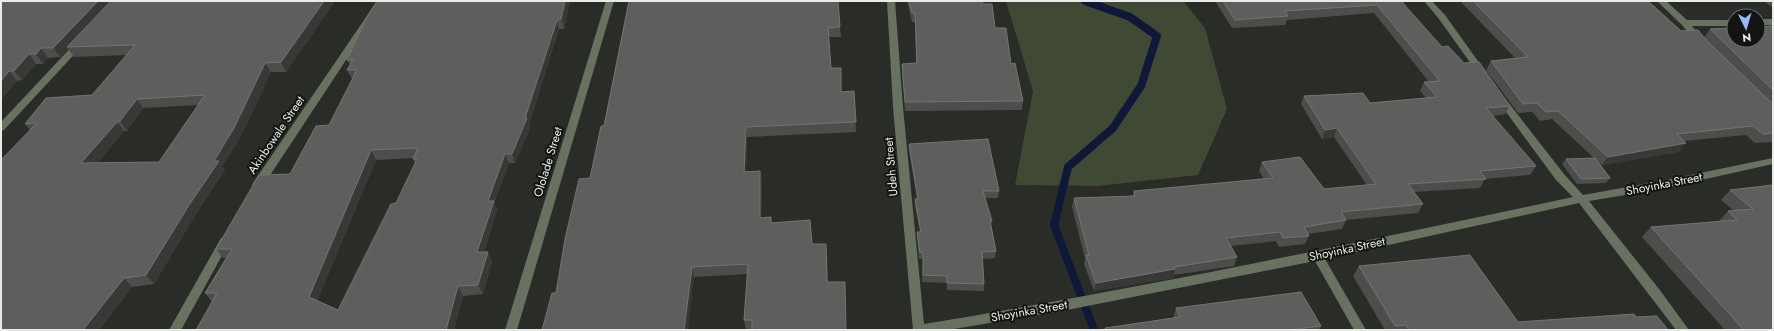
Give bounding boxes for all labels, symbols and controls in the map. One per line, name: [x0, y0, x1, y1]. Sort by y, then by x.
north arrow: [1726, 8, 1766, 48]
text: N: [1742, 30, 1752, 46]
street label: Akinbowale Street: [243, 92, 309, 178]
street label: Ololade Street: [529, 125, 567, 199]
street label: Udeh Street: [879, 137, 903, 197]
street label: Shoyinka Street: [1624, 168, 1704, 200]
street label: Shoyinka Street: [1307, 232, 1387, 266]
street label: Shoyinka Street: [989, 295, 1069, 327]

